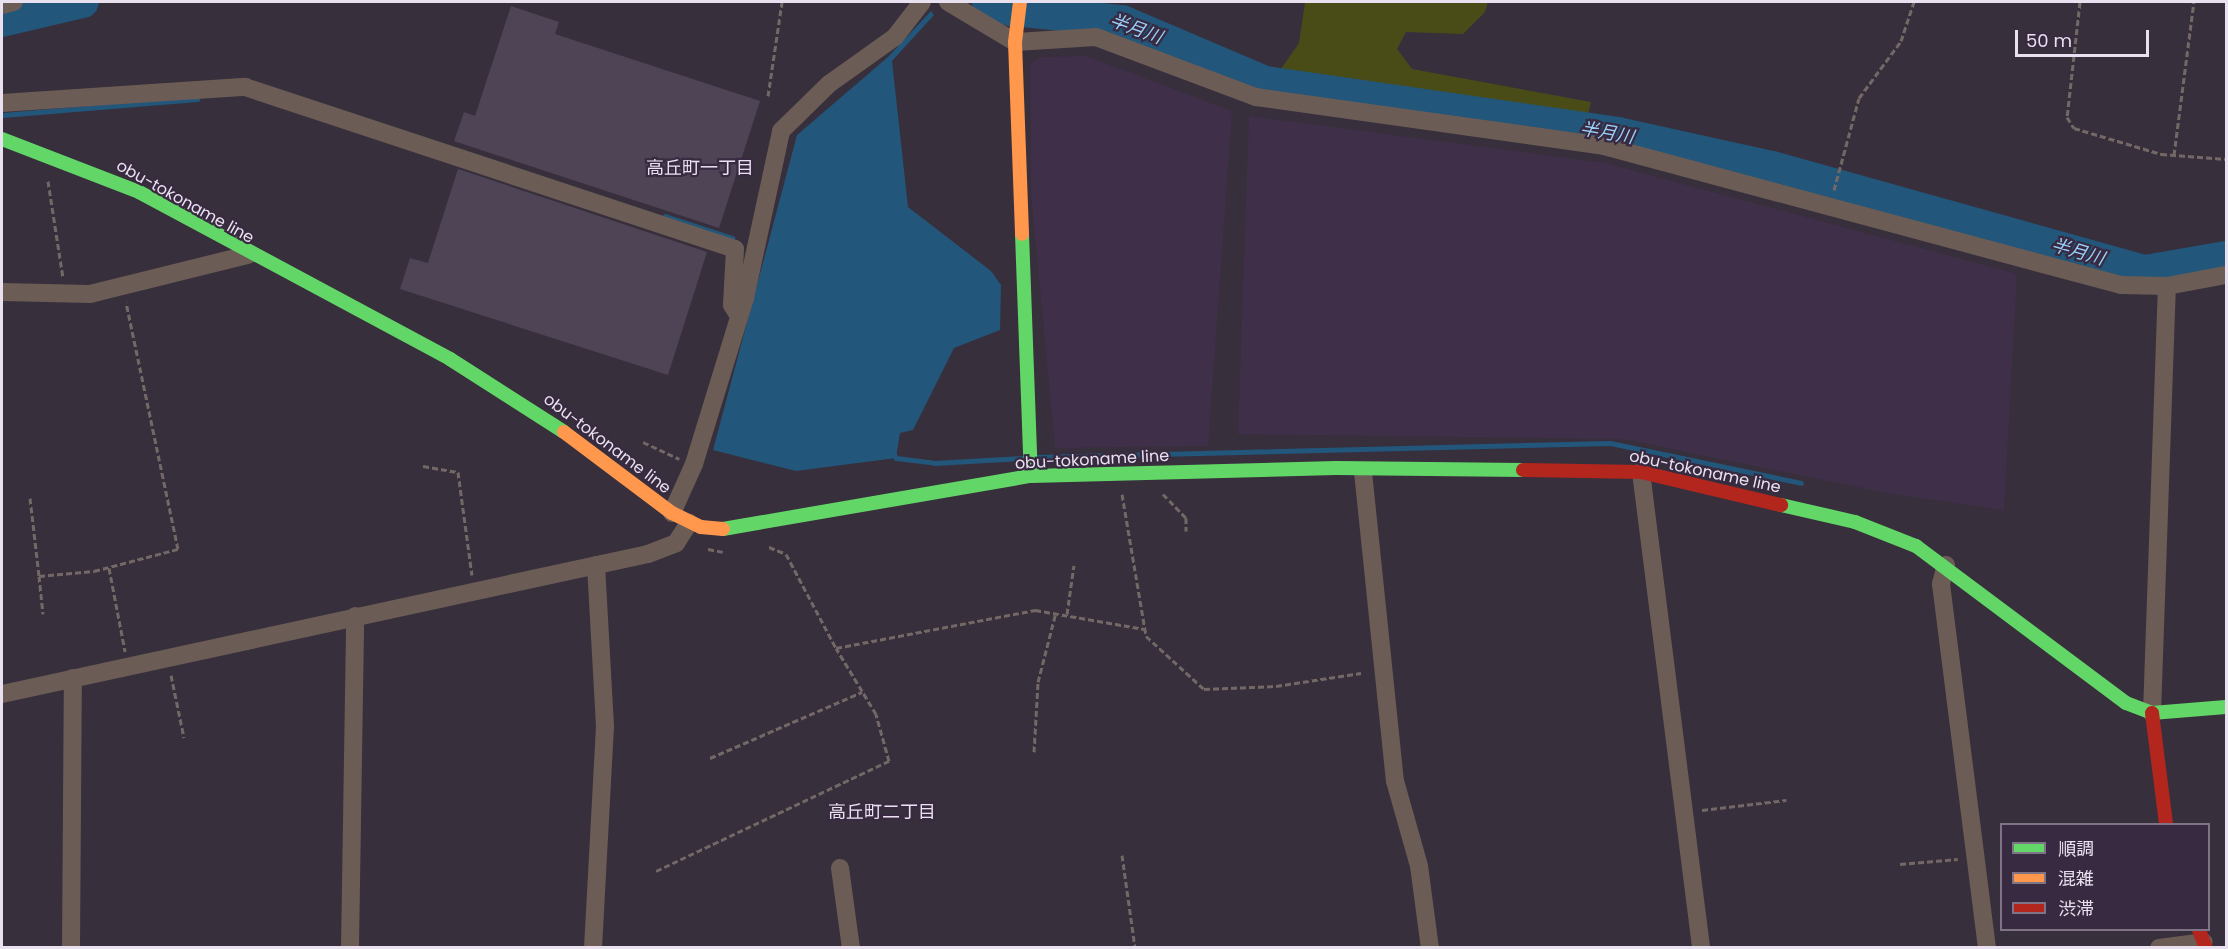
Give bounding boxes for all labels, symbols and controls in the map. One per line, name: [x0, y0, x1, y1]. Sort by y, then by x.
water label: 半月川: [1107, 10, 1165, 48]
scale bar: [2018, 18, 2152, 56]
text: 50 m: [2026, 28, 2072, 53]
water label: 半月川: [1579, 118, 1635, 148]
street label: obu-tokoname line: [113, 156, 257, 248]
district label: 高丘町一丁目: [646, 157, 754, 179]
water label: 半月川: [2049, 234, 2107, 270]
street label: obu-tokoname line: [540, 390, 674, 498]
street label: obu-tokoname line: [1014, 446, 1170, 474]
street label: obu-tokoname line: [1627, 447, 1783, 497]
district label: 高丘町二丁目: [828, 801, 936, 823]
legend: [2000, 823, 2210, 931]
text: 順調: [2058, 836, 2094, 861]
text: 混雑: [2058, 866, 2094, 891]
text: 渋滞: [2058, 896, 2094, 921]

